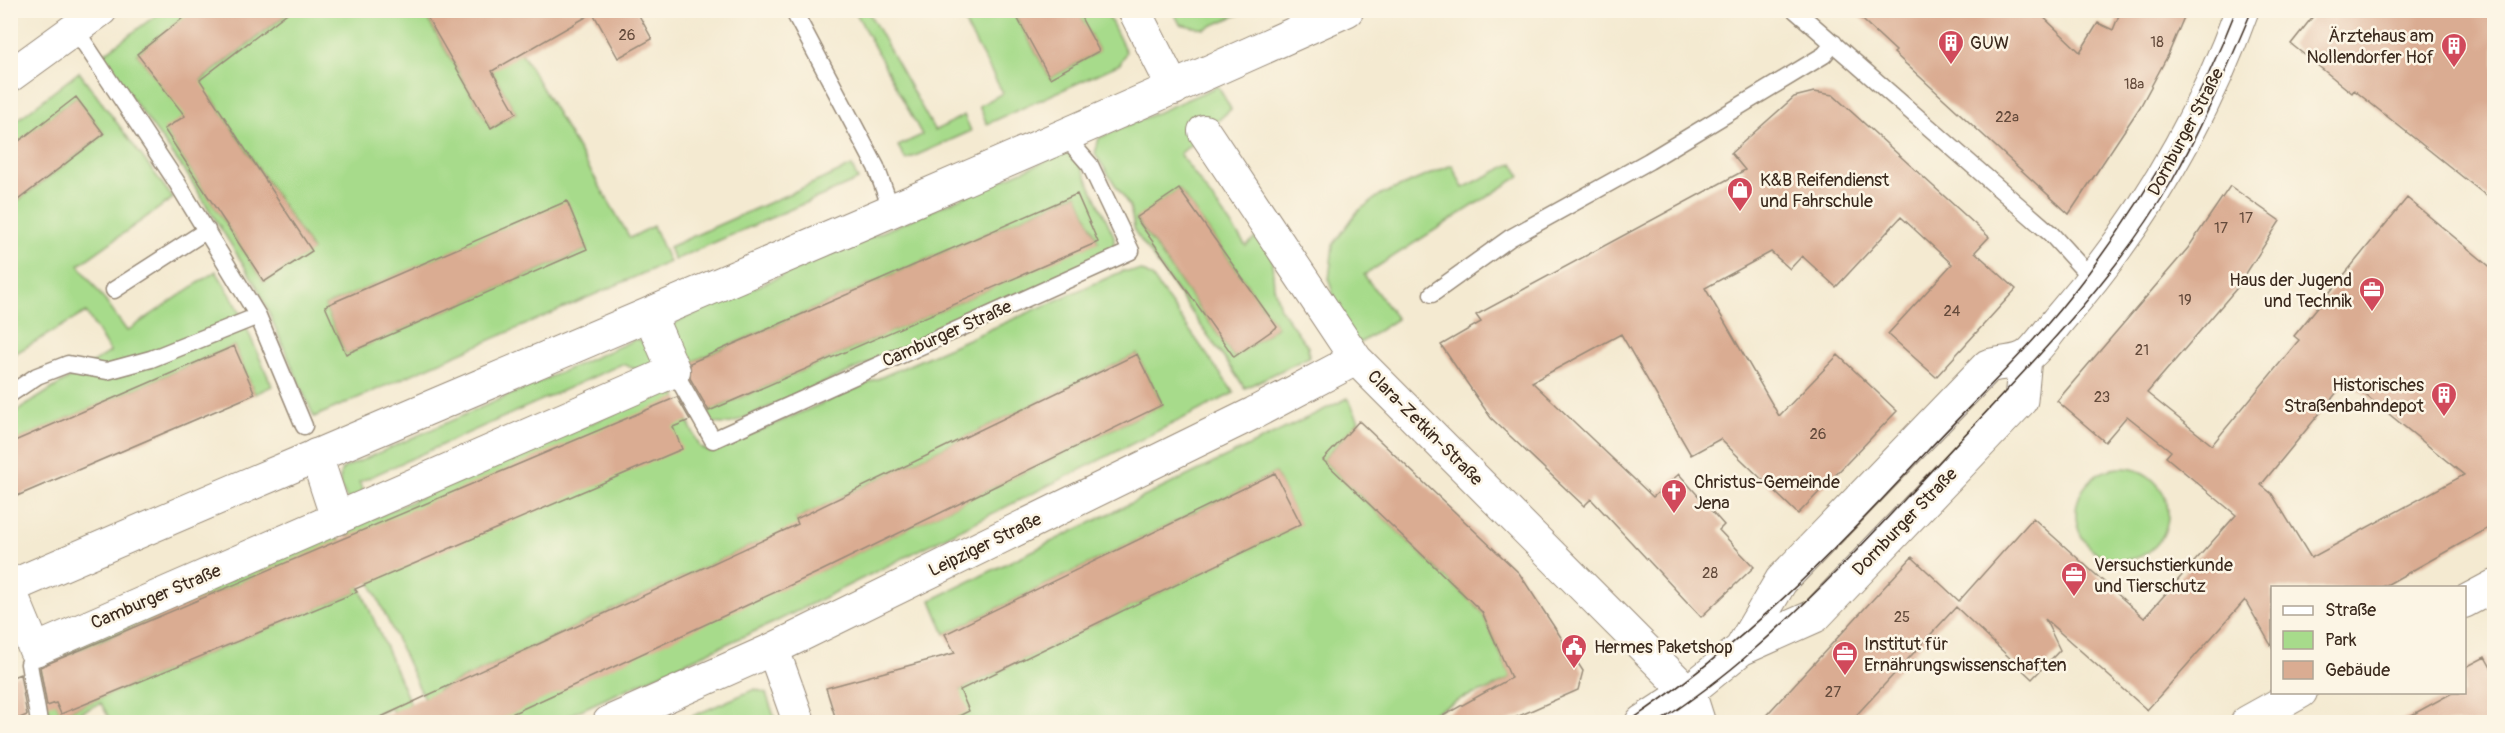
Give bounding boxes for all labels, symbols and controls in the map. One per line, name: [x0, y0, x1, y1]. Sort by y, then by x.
place label: Ärztehaus am Nollendorfer Hof: [2307, 25, 2435, 69]
house number: 26: [618, 26, 636, 45]
building icon: GUW: [1936, 28, 1966, 66]
building icon: Ärztehaus am Nollendorfer Hof: [2439, 31, 2469, 69]
place label: GUW: [1970, 32, 2009, 55]
house number: 18: [2150, 33, 2164, 52]
street label: Dornburger Straße: [2143, 64, 2229, 200]
house number: 18a: [2124, 75, 2144, 94]
house number: 22a: [1995, 108, 2019, 127]
place label: K&B Reifendienst und Fahrschule: [1760, 169, 1890, 213]
shop icon: K&B Reifendienst und Fahrschule: [1725, 175, 1755, 213]
house number: 17: [2239, 209, 2253, 228]
house number: 17: [2214, 219, 2228, 238]
place label: Haus der Jugend und Technik: [2229, 269, 2352, 313]
office icon: Haus der Jugend und Technik: [2357, 275, 2387, 313]
house number: 19: [2178, 291, 2192, 310]
street label: Camburger Straße: [879, 295, 1015, 373]
house number: 24: [1943, 302, 1961, 321]
house number: 21: [2135, 341, 2149, 360]
street label: Clara-Zetkin-Straße: [1362, 365, 1488, 491]
place label: Historisches Straßenbahndepot: [2284, 374, 2425, 418]
building icon: Historisches Straßenbahndepot: [2429, 380, 2459, 418]
house number: 23: [2094, 388, 2110, 407]
house number: 26: [1809, 425, 1827, 444]
street label: Dornburger Straße: [1848, 463, 1962, 581]
place label: Christus-Gemeinde Jena: [1694, 471, 1840, 515]
church icon: Christus-Gemeinde Jena: [1659, 477, 1689, 515]
street label: Leipziger Straße: [925, 508, 1045, 582]
place label: Versuchstierkunde und Tierschutz: [2094, 554, 2233, 598]
street label: Camburger Straße: [87, 559, 225, 635]
office icon: Versuchstierkunde und Tierschutz: [2059, 560, 2089, 598]
house number: 28: [1702, 564, 1718, 583]
legend: [2271, 586, 2466, 694]
text: Straße: [2325, 599, 2376, 622]
house number: 25: [1894, 608, 1910, 627]
text: Park: [2325, 629, 2357, 652]
public building icon: Hermes Paketshop: [1559, 632, 1589, 670]
place label: Institut für Ernährungswissenschaften: [1864, 633, 2067, 677]
place label: Hermes Paketshop: [1594, 636, 1733, 659]
office icon: Institut für Ernährungswissenschaften: [1830, 639, 1860, 677]
text: Gebäude: [2325, 659, 2390, 682]
house number: 27: [1825, 683, 1841, 702]

